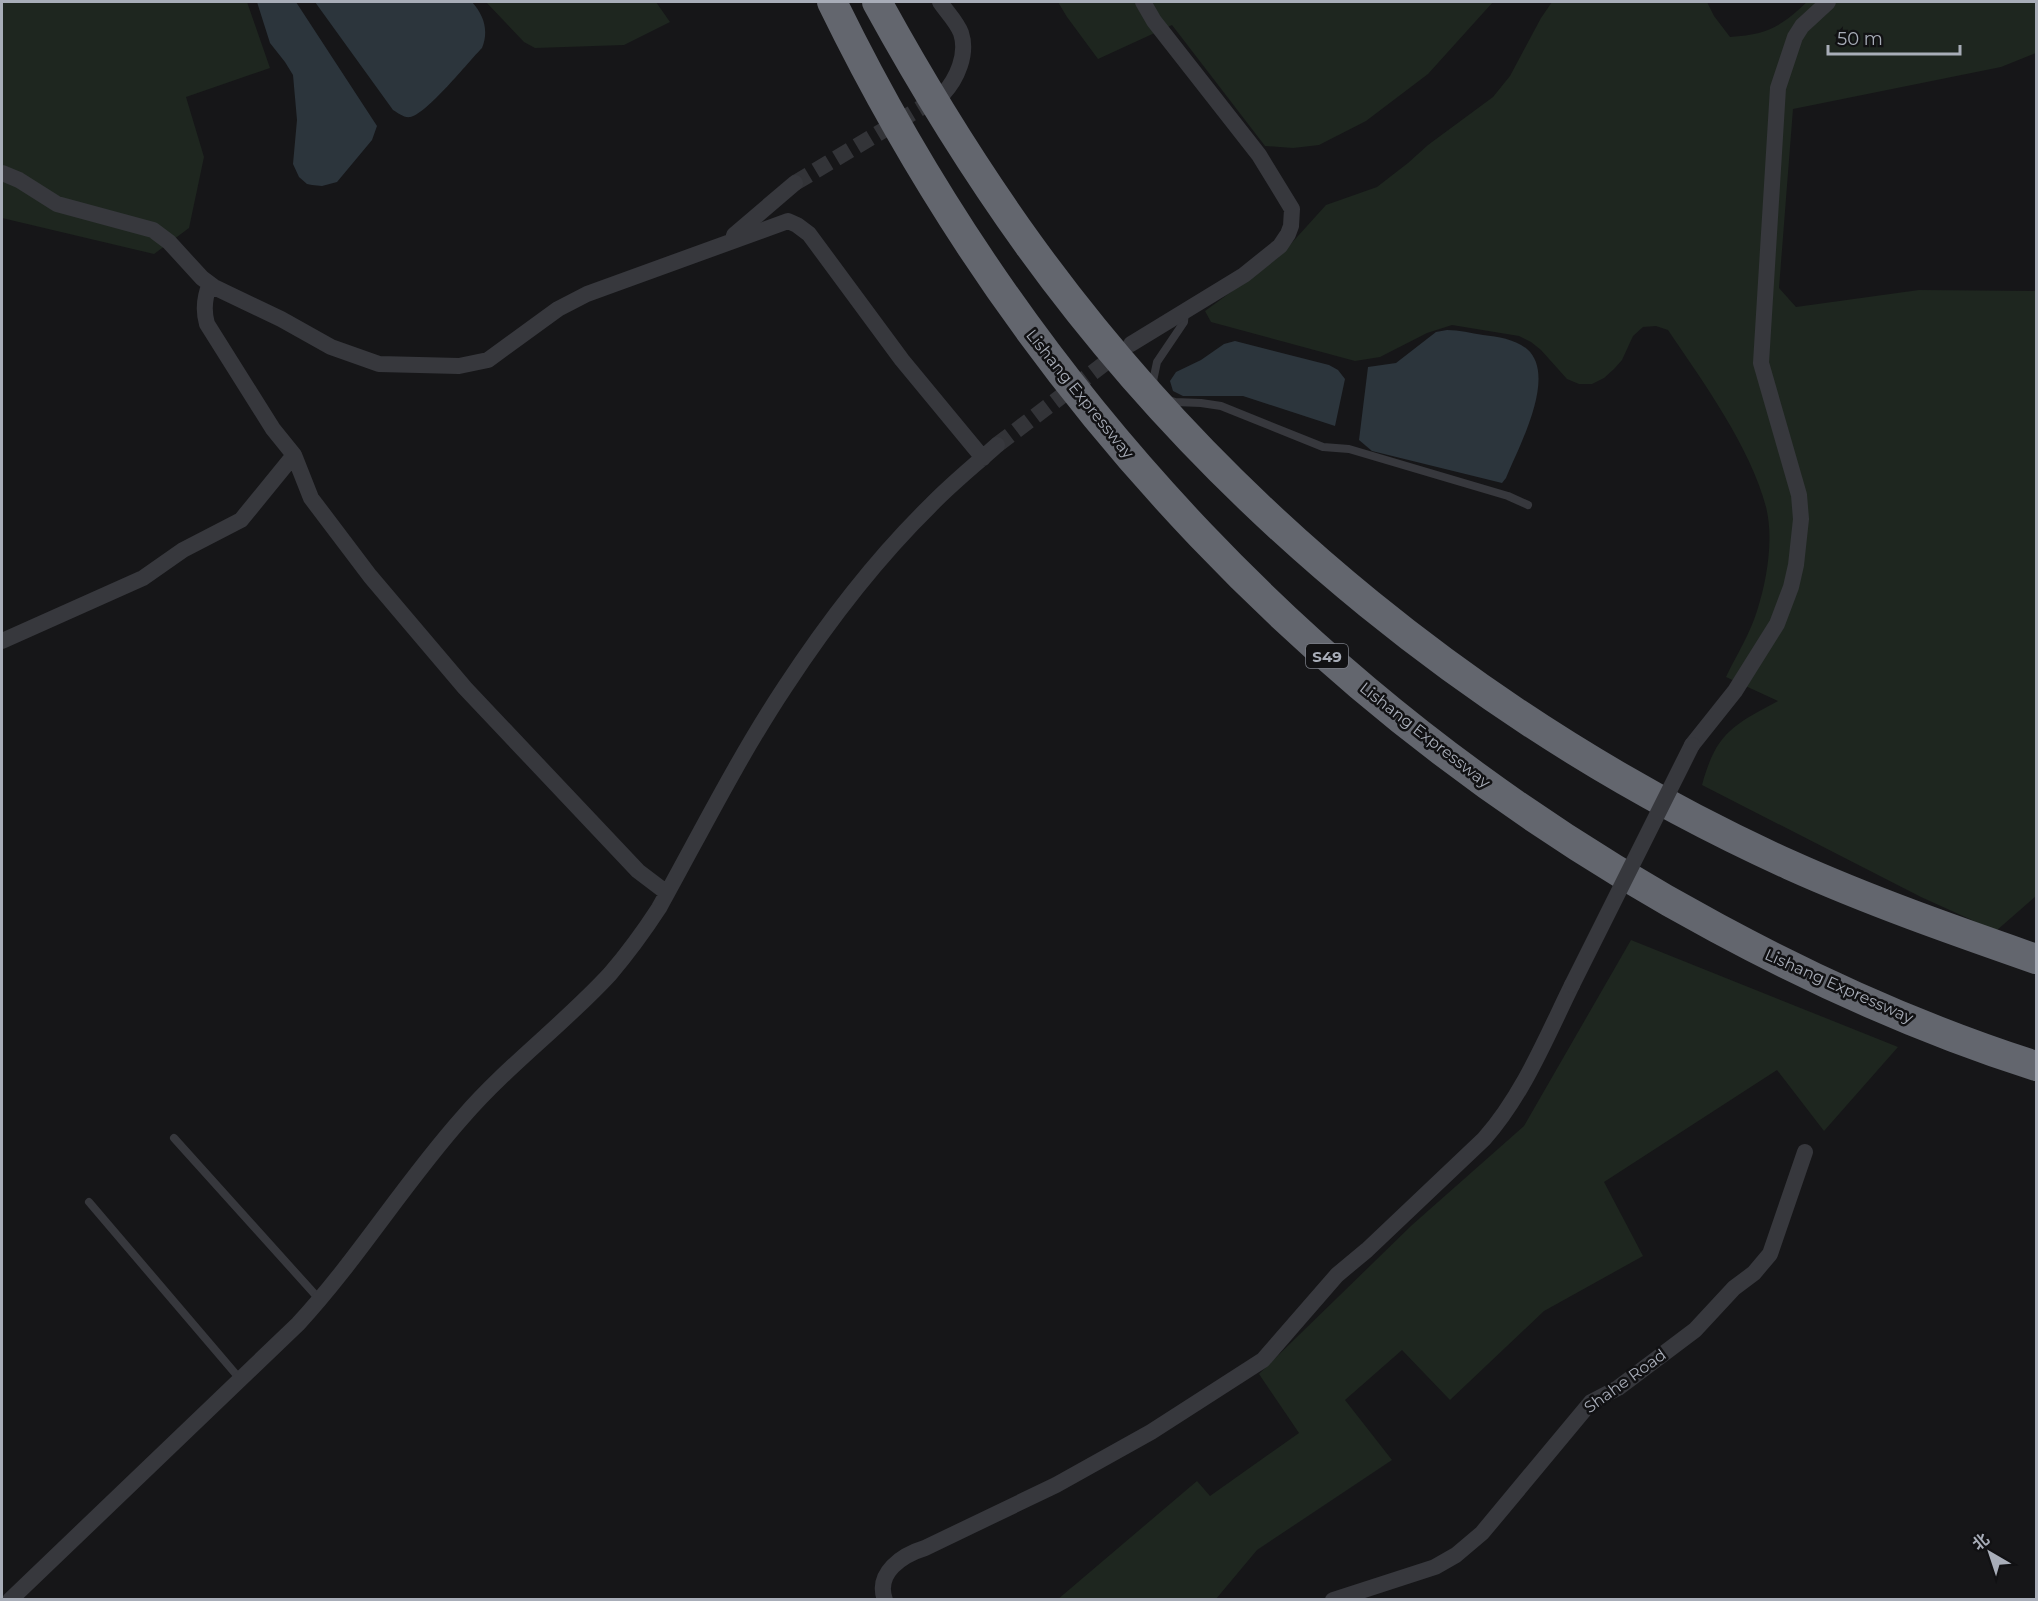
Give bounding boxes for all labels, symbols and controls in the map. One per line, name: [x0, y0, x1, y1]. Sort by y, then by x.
scale bar: [1828, 18, 1960, 56]
text: 50 m: [1837, 28, 1883, 50]
street label: Lishang Expressway: [1022, 326, 1138, 463]
road number: S49: [1306, 644, 1348, 668]
street label: Lishang Expressway: [1356, 678, 1494, 792]
street label: Lishang Expressway: [1762, 945, 1916, 1027]
street label: Shahe Road: [1580, 1345, 1670, 1417]
north arrow: [1960, 1523, 2020, 1583]
text: 北: [1969, 1529, 1993, 1554]

